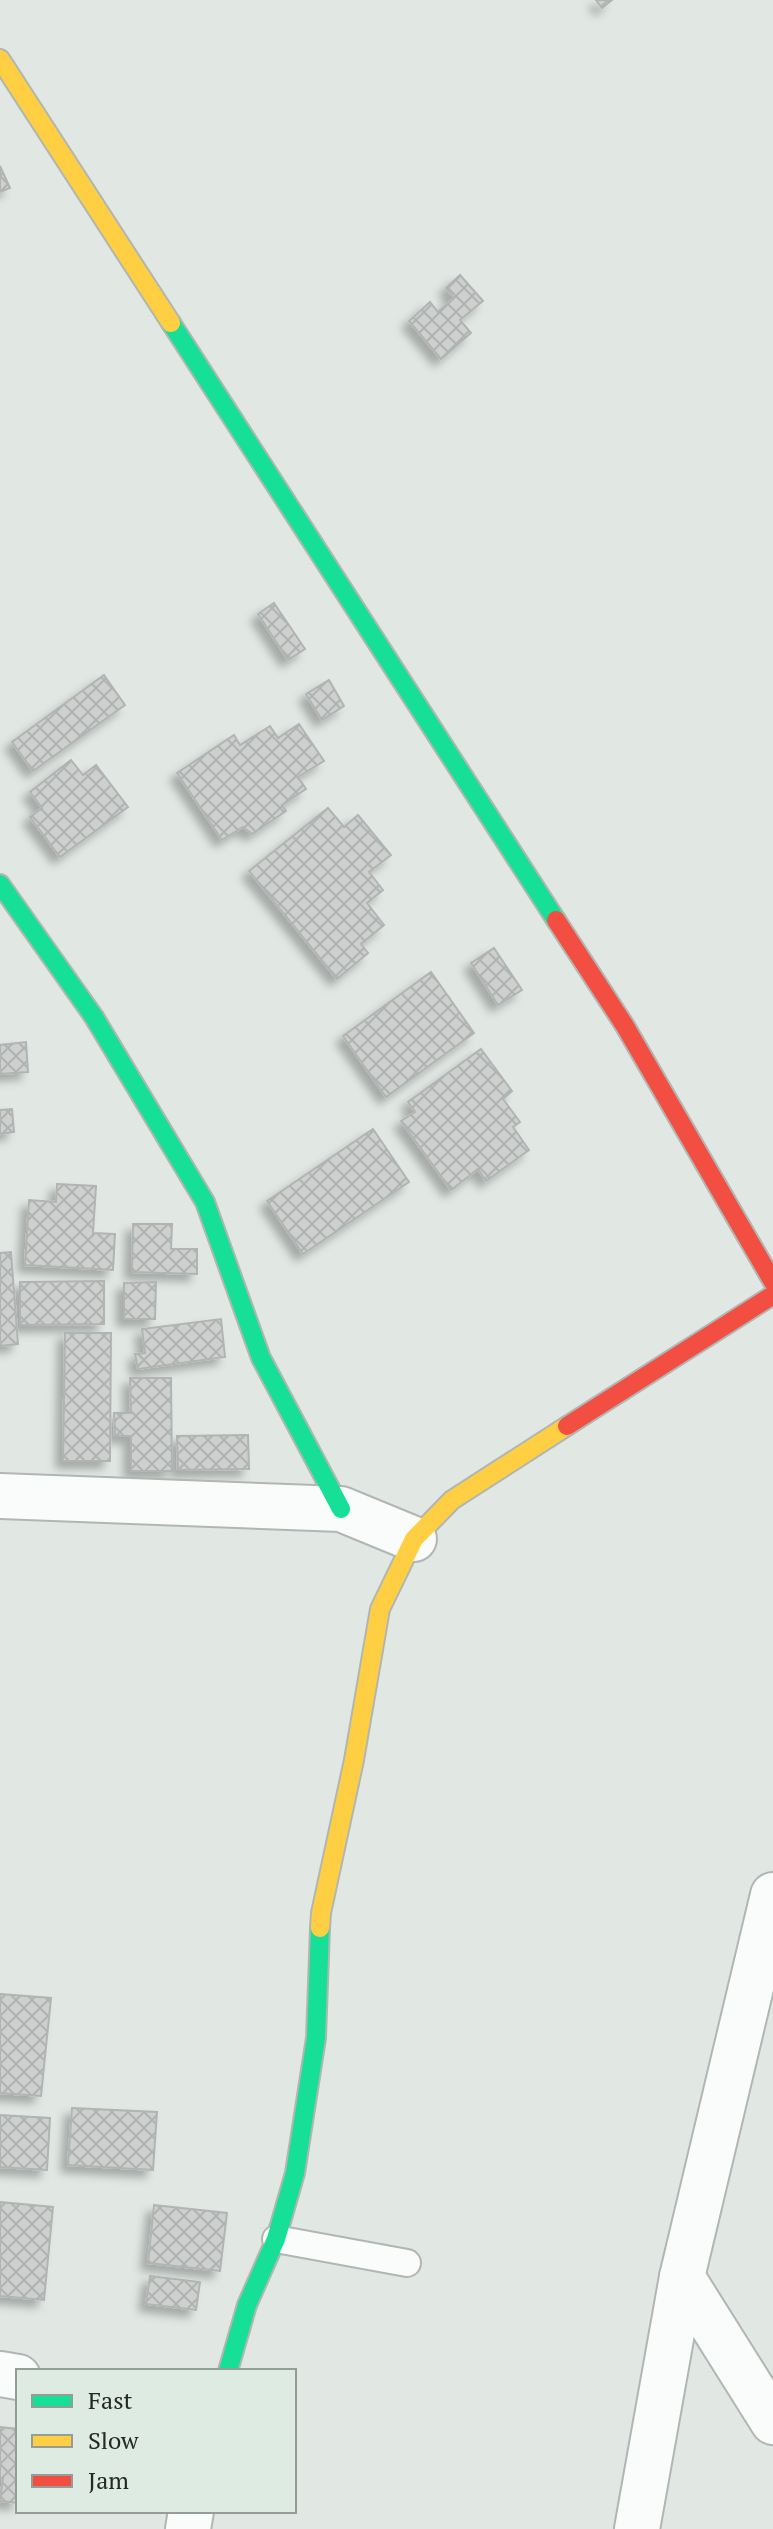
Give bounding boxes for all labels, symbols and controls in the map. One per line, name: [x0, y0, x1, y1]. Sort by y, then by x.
legend: [16, 2369, 296, 2513]
text: Fast: [88, 2384, 133, 2416]
text: Slow: [88, 2424, 139, 2456]
text: Jam: [88, 2464, 129, 2496]

